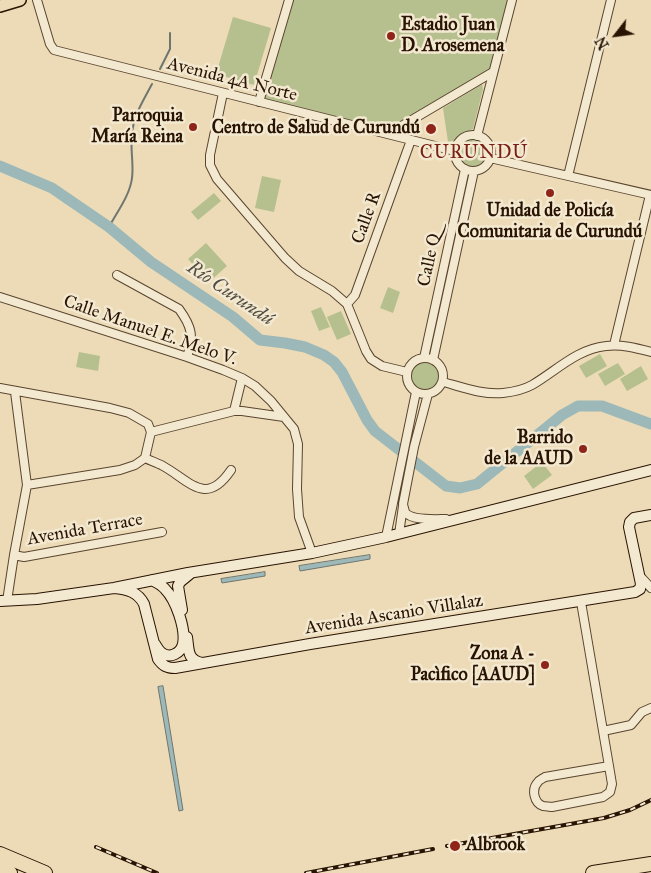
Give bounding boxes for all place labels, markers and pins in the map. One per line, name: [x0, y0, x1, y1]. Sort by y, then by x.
place label: Estadio Juan D. Arosemena: [401, 15, 504, 58]
marker: Estadio Juan D. Arosemena: [385, 30, 397, 42]
place label: Parroquia María Reina: [91, 106, 183, 148]
place label: Centro de Salud de Curundú: [212, 118, 420, 140]
marker: Parroquia María Reina: [187, 121, 199, 133]
marker: Centro de Salud de Curundú: [424, 122, 438, 136]
marker: Unidad de Policía Comunitaria de Curundú: [544, 187, 556, 199]
place label: Unidad de Policía Comunitaria de Curundú: [458, 201, 642, 243]
place label: Barrido de la AAUD: [484, 428, 573, 470]
marker: Barrido de la AAUD: [577, 443, 589, 455]
place label: Zona A - Pacìfico [AAUD]: [410, 644, 535, 686]
marker: Zona A - Pacìfico [AAUD]: [539, 659, 551, 671]
place label: Albrook: [466, 835, 525, 857]
marker: Albrook: [448, 839, 462, 853]

